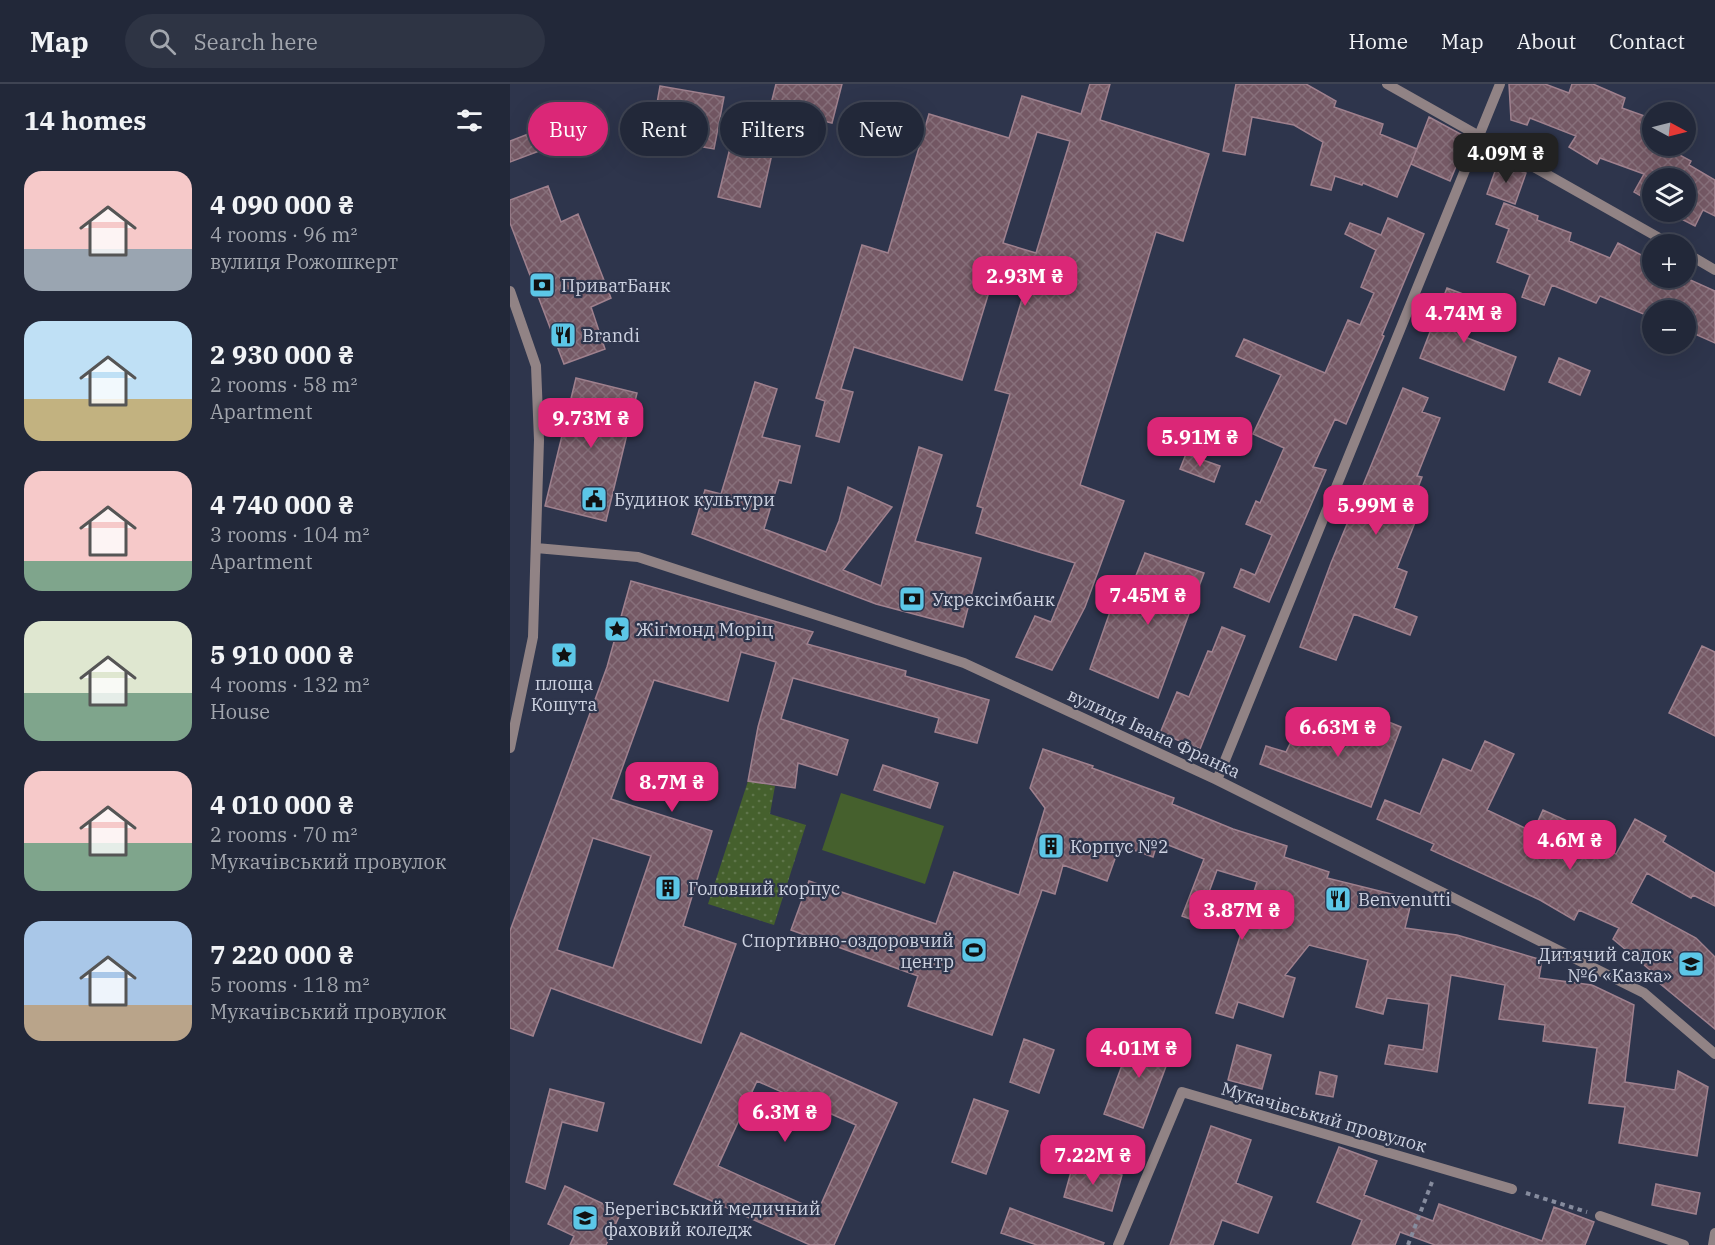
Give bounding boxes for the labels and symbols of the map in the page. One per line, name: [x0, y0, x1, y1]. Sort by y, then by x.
north arrow: [1642, 102, 1696, 156]
pin: 4.09M ₴: [1451, 133, 1561, 184]
pin: 2.93M ₴: [970, 256, 1080, 307]
bank icon: ПриватБанк: [527, 270, 557, 300]
place label: ПриватБанк: [561, 274, 671, 297]
pin: 4.74M ₴: [1409, 293, 1519, 344]
restaurant icon: Brandi: [548, 320, 578, 350]
place label: Brandi: [582, 324, 640, 347]
pin: 9.73M ₴: [536, 398, 646, 449]
pin: 5.91M ₴: [1145, 417, 1255, 468]
public building icon: Будинок культури: [579, 484, 609, 514]
pin: 5.99M ₴: [1321, 485, 1431, 536]
place label: Будинок культури: [614, 488, 775, 511]
pin: 7.45M ₴: [1093, 575, 1203, 626]
bank icon: Укрексімбанк: [897, 584, 927, 614]
place label: Укрексімбанк: [932, 588, 1056, 611]
place icon: Жіґмонд Моріц: [602, 614, 632, 644]
place label: Жіґмонд Моріц: [636, 618, 773, 641]
place icon: площа Кошута: [549, 640, 579, 670]
place label: площа Кошута: [531, 672, 598, 716]
street label: вулиця Івана Франка: [1064, 683, 1244, 783]
pin: 6.63M ₴: [1283, 707, 1393, 758]
pin: 8.7M ₴: [623, 762, 721, 813]
pin: 4.6M ₴: [1521, 820, 1619, 871]
building icon: Корпус №2: [1036, 831, 1066, 861]
place label: Корпус №2: [1070, 835, 1169, 858]
building icon: Головний корпус: [653, 873, 683, 903]
place label: Головний корпус: [688, 877, 840, 900]
restaurant icon: Benvenutti: [1323, 884, 1353, 914]
place label: Benvenutti: [1358, 888, 1451, 911]
pin: 3.87M ₴: [1187, 890, 1297, 941]
place label: Спортивно-оздоровчий центр: [742, 929, 954, 973]
sports icon: Спортивно-оздоровчий центр: [959, 935, 989, 965]
place label: Дитячий садок №6 «Казка»: [1538, 943, 1673, 987]
school or university icon: Дитячий садок №6 «Казка»: [1676, 949, 1706, 979]
pin: 4.01M ₴: [1084, 1028, 1194, 1079]
street label: Мукачівський провулок: [1219, 1077, 1430, 1158]
pin: 6.3M ₴: [736, 1092, 834, 1143]
pin: 7.22M ₴: [1038, 1135, 1148, 1186]
place label: Берегівський медичний фаховий коледж: [604, 1197, 821, 1241]
school or university icon: Берегівський медичний фаховий коледж: [570, 1203, 600, 1233]

